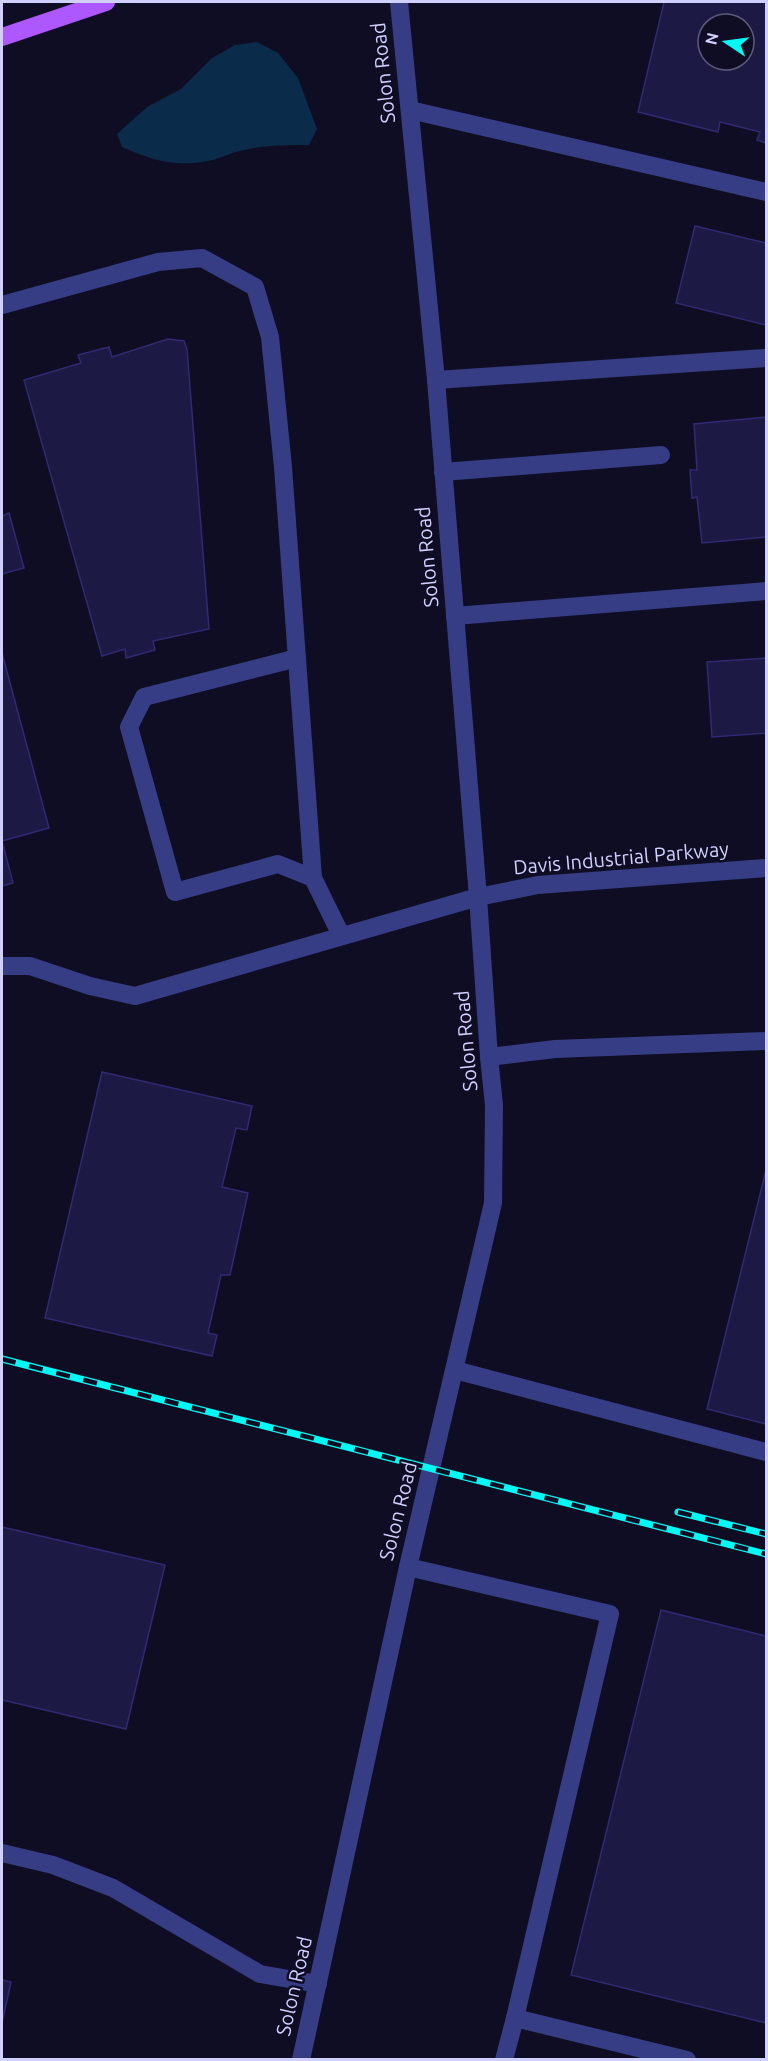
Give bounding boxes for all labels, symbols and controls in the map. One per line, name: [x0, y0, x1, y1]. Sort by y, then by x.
north arrow: [696, 12, 756, 72]
street label: Solon Road: [366, 22, 399, 125]
text: N: [701, 31, 721, 46]
street label: Solon Road: [411, 506, 442, 608]
street label: Davis Industrial Parkway: [512, 837, 730, 878]
street label: Solon Road: [450, 990, 481, 1092]
street label: Solon Road: [374, 1459, 421, 1563]
street label: Solon Road: [271, 1934, 316, 2038]

